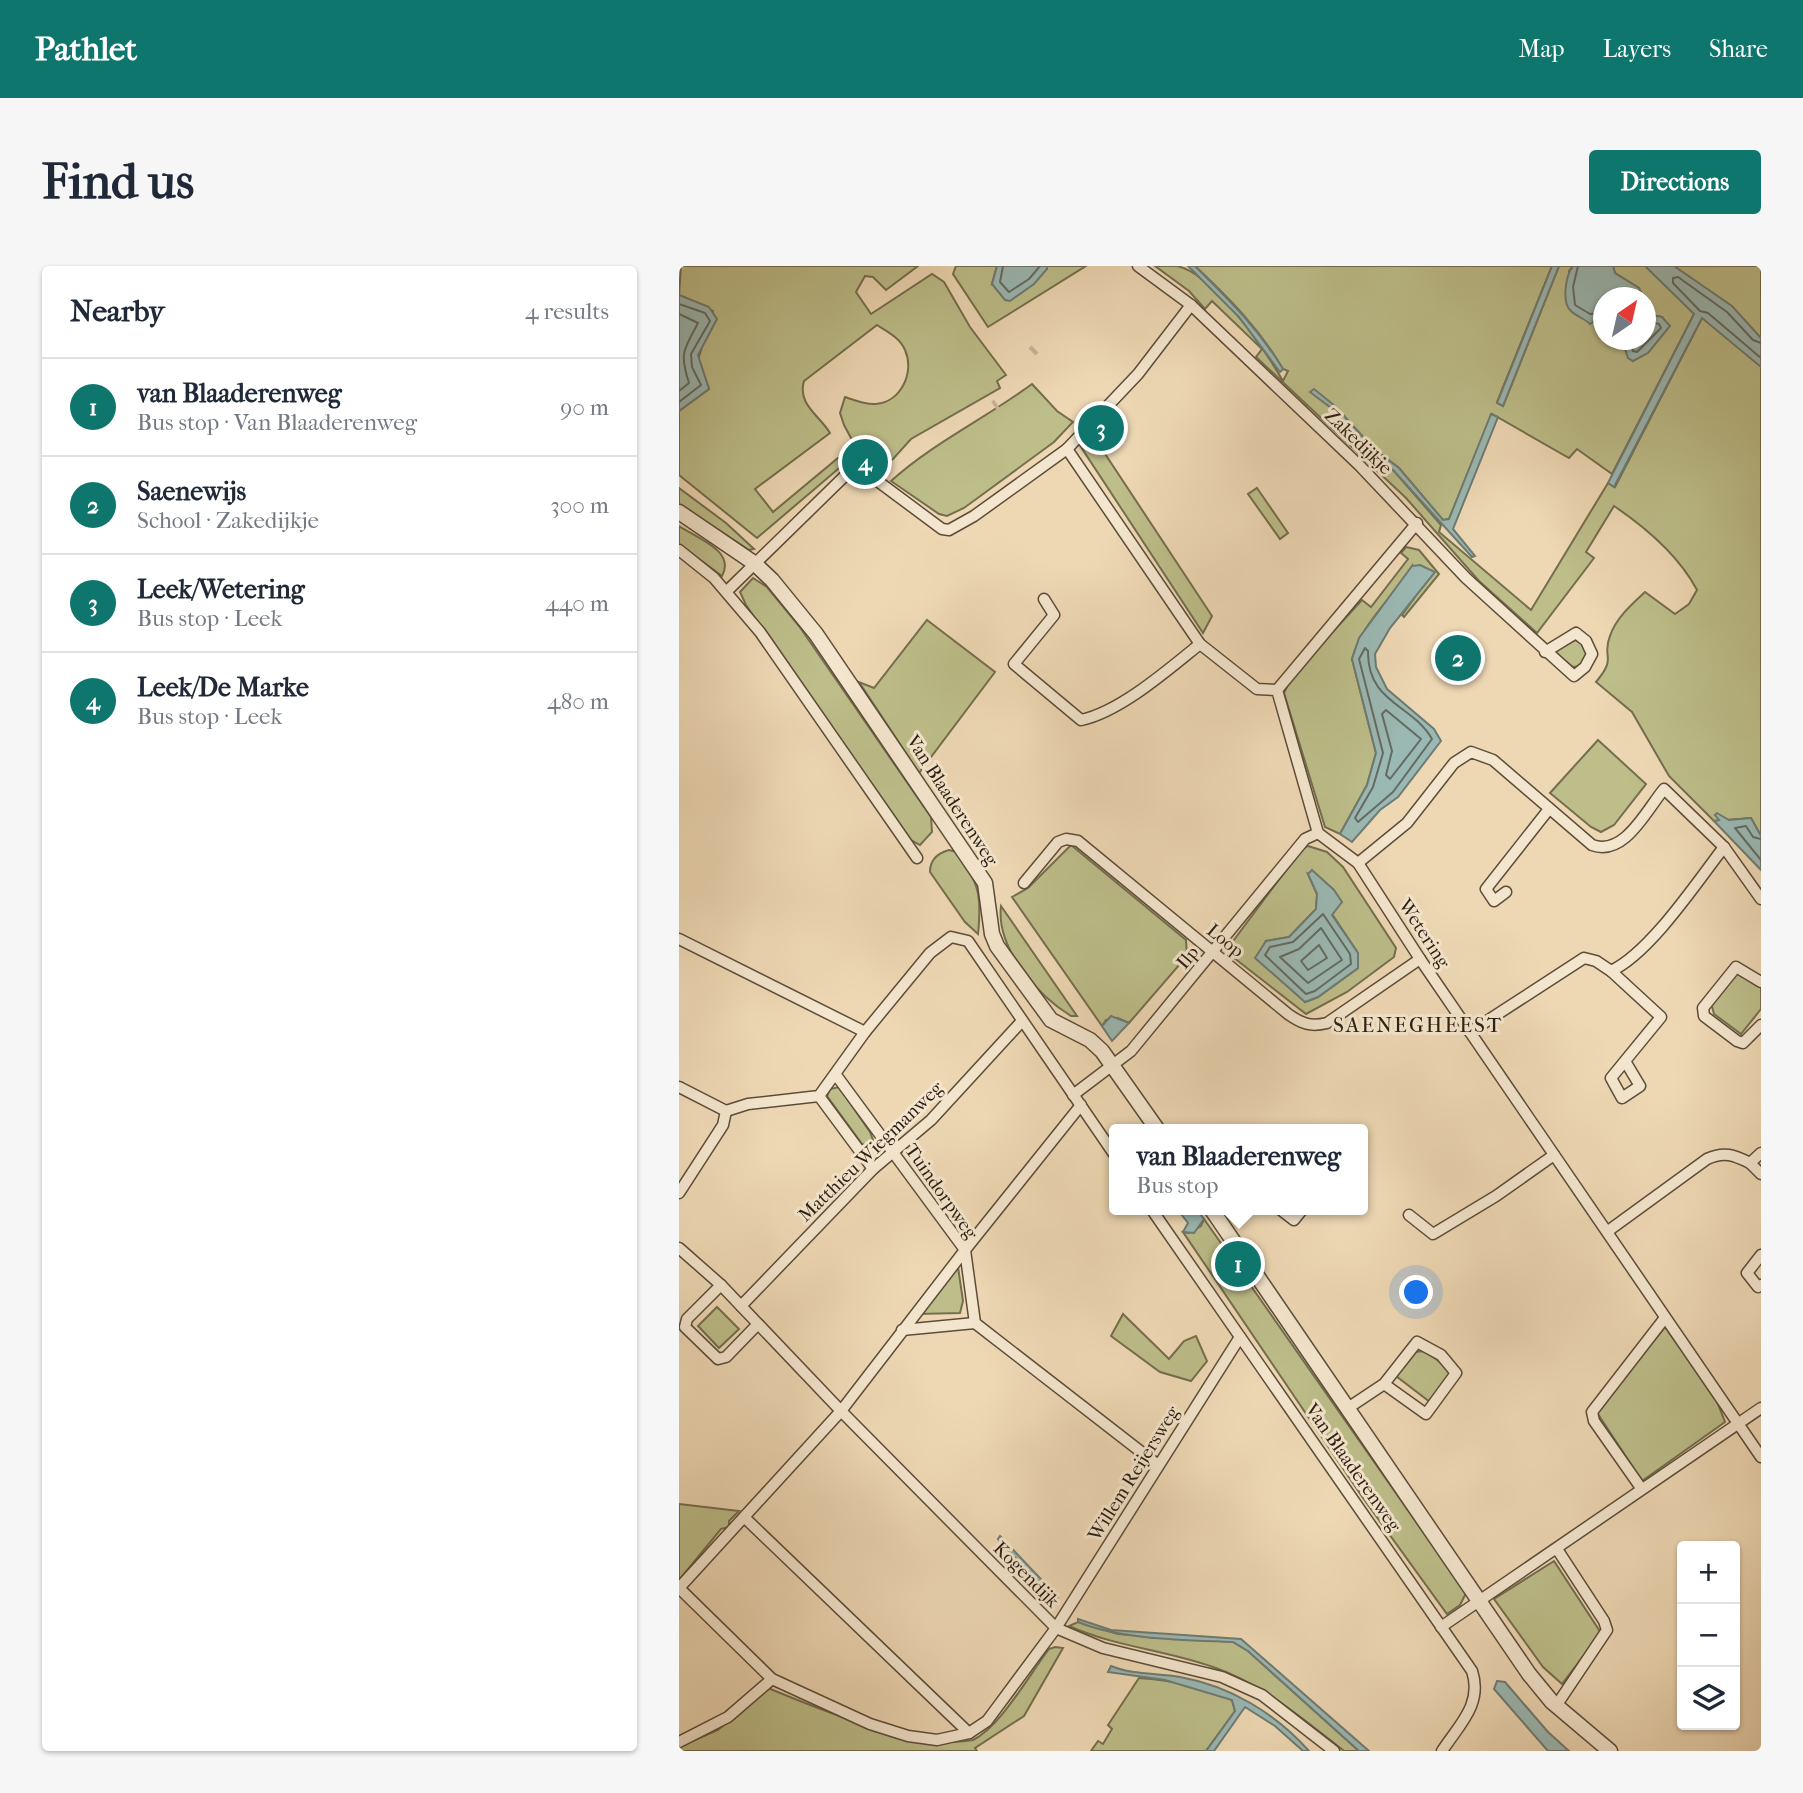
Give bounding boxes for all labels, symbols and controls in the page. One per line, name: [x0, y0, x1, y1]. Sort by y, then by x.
text: Pathlet: [35, 30, 137, 69]
text: Map: [1519, 35, 1565, 63]
text: Layers: [1603, 35, 1671, 63]
text: Share: [1709, 35, 1768, 63]
button: Directions: [1589, 150, 1761, 214]
text: Find us: [42, 153, 194, 211]
north arrow: [1593, 287, 1656, 350]
text: Nearby: [70, 294, 165, 329]
text: 4 results: [525, 298, 609, 325]
text: van Blaaderenweg: [137, 378, 342, 409]
text: 1: [89, 394, 97, 421]
text: 90 m: [560, 394, 609, 421]
pin: 3: [1078, 402, 1124, 454]
street label: Zakedijkje: [1320, 404, 1397, 479]
text: Bus stop · Van Blaaderenweg: [137, 409, 417, 436]
pin: 4: [842, 436, 888, 488]
text: Saenewijs: [137, 476, 246, 507]
text: 2: [87, 492, 99, 519]
text: 300 m: [550, 492, 609, 519]
text: School · Zakedijkje: [137, 507, 319, 534]
text: Leek/Wetering: [137, 574, 305, 605]
text: 3: [88, 590, 98, 617]
text: 440 m: [545, 590, 609, 617]
text: Bus stop · Leek: [137, 605, 282, 632]
pin: 2: [1435, 632, 1481, 684]
text: Leek/De Marke: [137, 672, 309, 703]
text: 4: [86, 688, 100, 715]
text: 480 m: [547, 688, 609, 715]
text: Bus stop · Leek: [137, 703, 282, 730]
street label: Van Blaaderenweg: [901, 730, 1003, 871]
street label: Wetering: [1393, 894, 1455, 973]
street label: Loop: [1202, 919, 1248, 962]
street label: Ilp: [1172, 942, 1204, 974]
district label: SAENEGHEEST: [1333, 1013, 1503, 1037]
street label: Matthieu Wiegmanweg: [794, 1076, 948, 1226]
popup: [1109, 1124, 1368, 1215]
street label: Tuindorpweg: [900, 1140, 983, 1244]
text: van Blaaderenweg: [1136, 1141, 1341, 1172]
text: Bus stop: [1136, 1172, 1218, 1199]
pin: 1: [1215, 1238, 1261, 1290]
your location: [1399, 1275, 1433, 1309]
street label: Van Blaaderenweg: [1300, 1398, 1406, 1537]
street label: Willem Reijersweg: [1083, 1401, 1185, 1546]
street label: Kogendijk: [989, 1537, 1064, 1612]
map controls: [1677, 1541, 1740, 1730]
button: +: [1677, 1541, 1740, 1604]
button: −: [1677, 1604, 1740, 1667]
button: layers: [1677, 1667, 1740, 1730]

